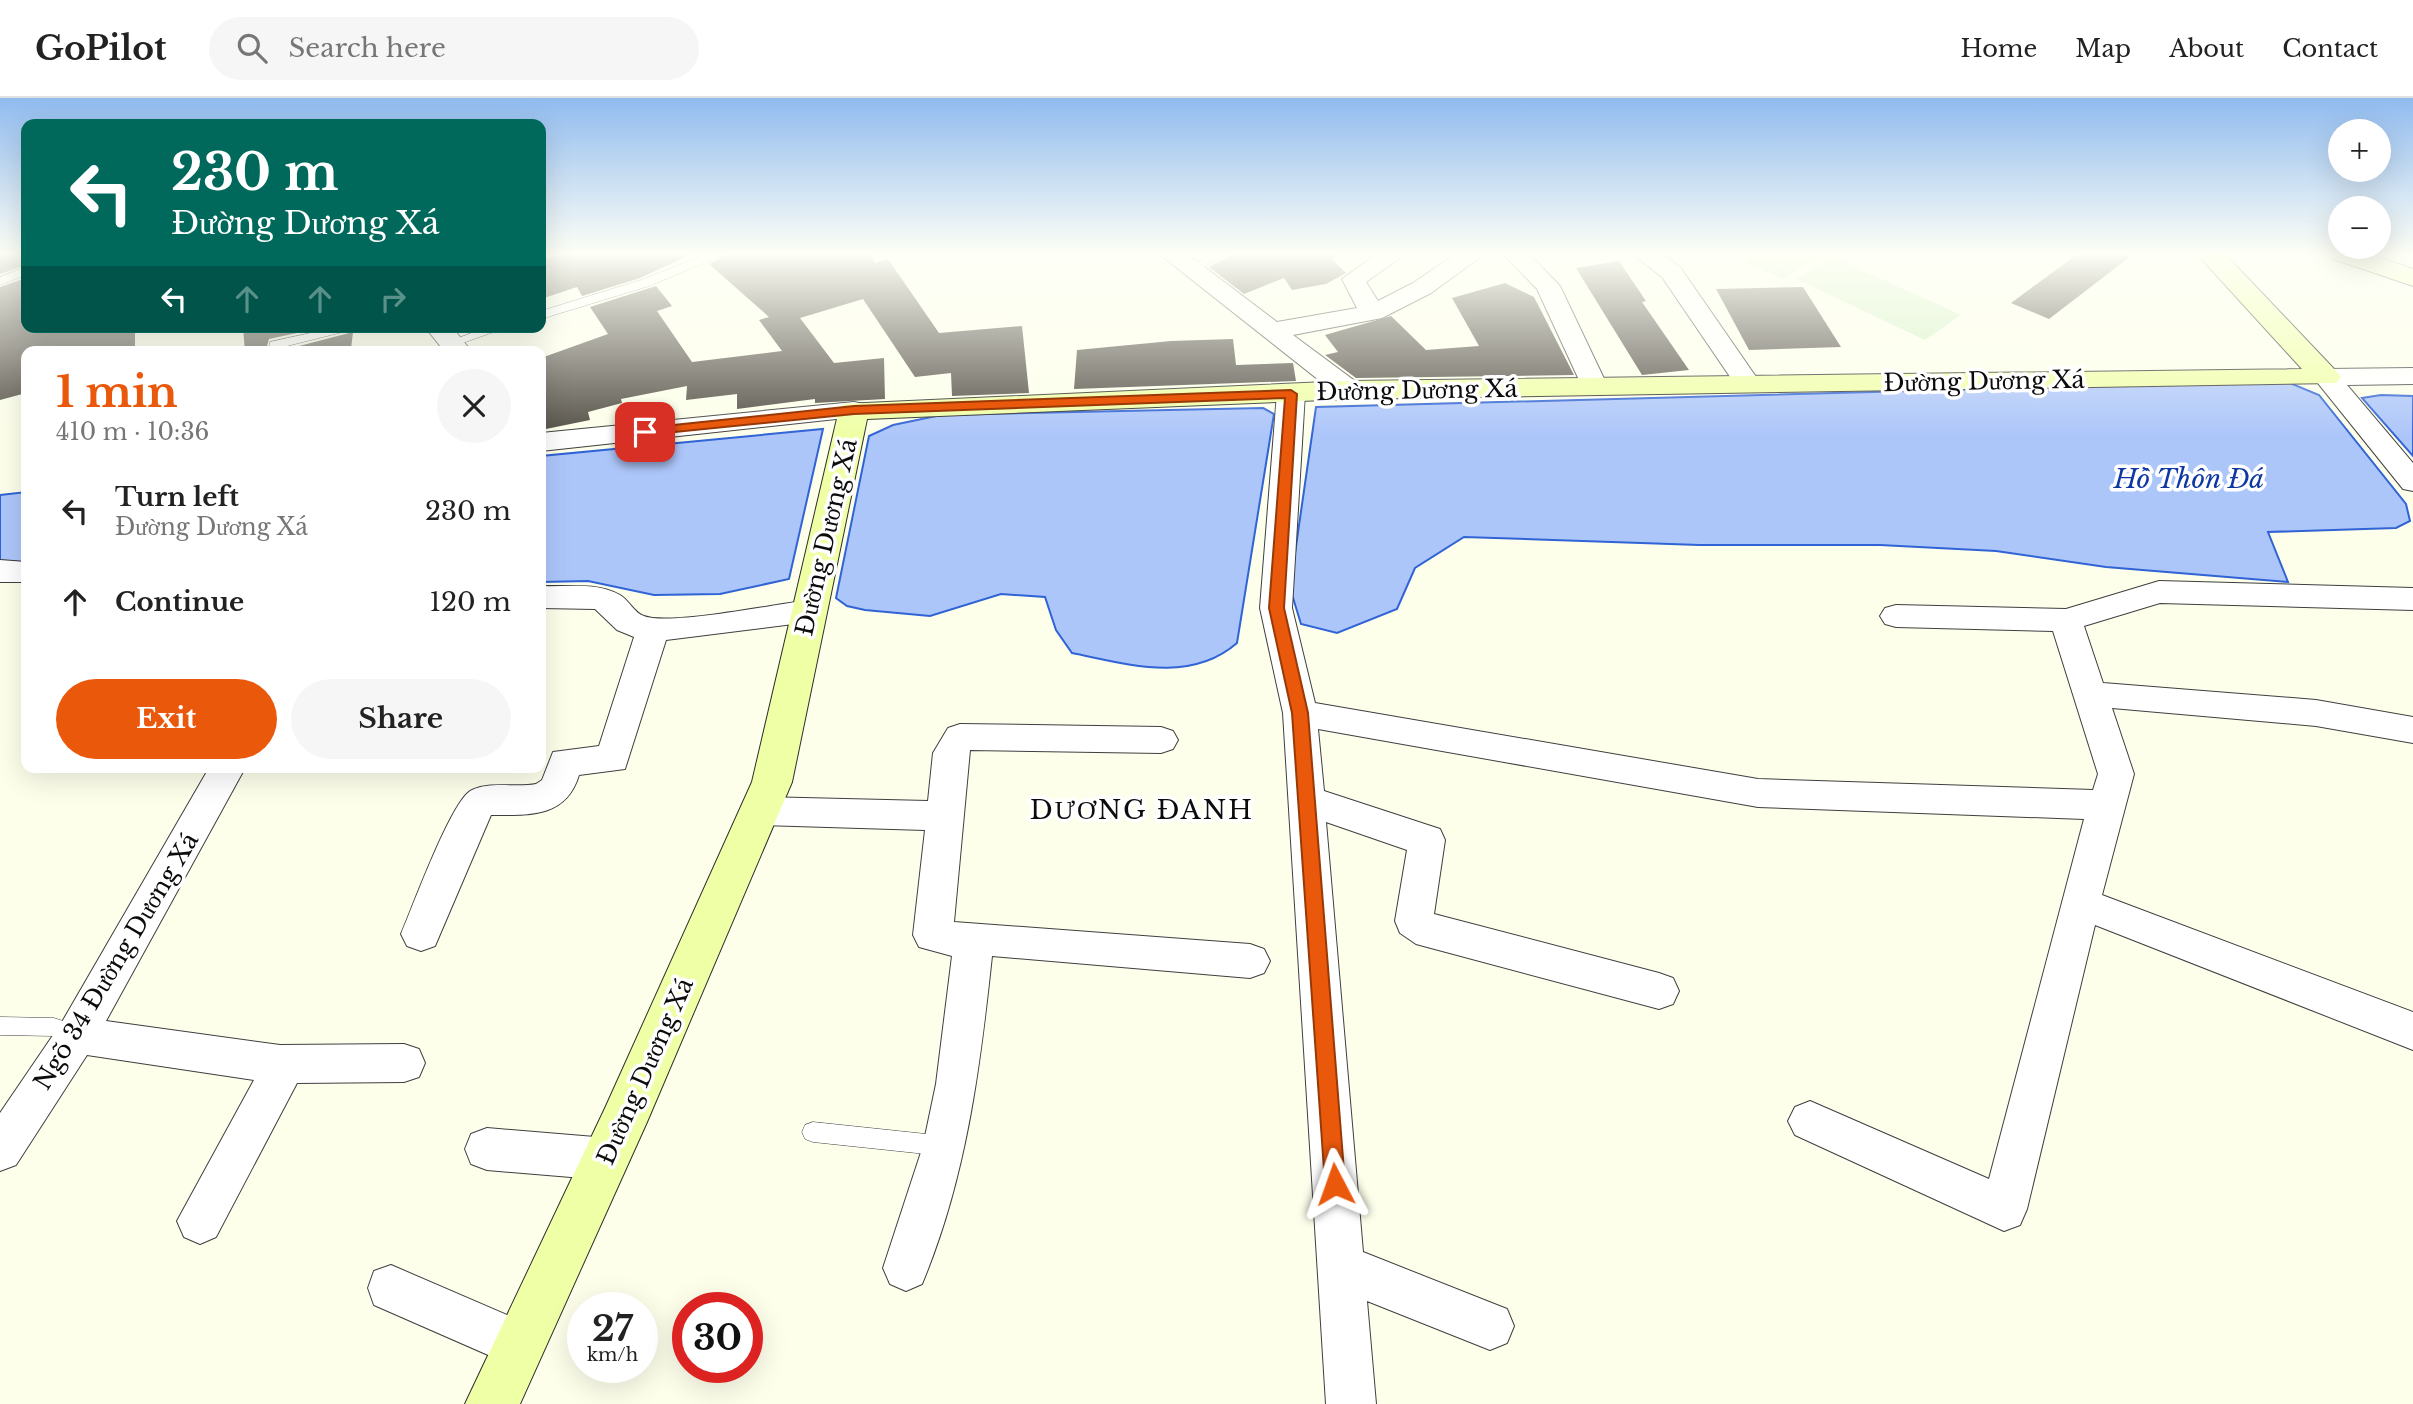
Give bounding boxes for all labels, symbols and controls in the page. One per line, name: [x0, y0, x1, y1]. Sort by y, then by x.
search box: [209, 17, 699, 80]
text: GoPilot: [35, 28, 167, 69]
icon: search: [233, 29, 271, 67]
text: Search here: [289, 32, 446, 64]
text: Home: [1961, 34, 2037, 63]
text: Map: [2075, 34, 2131, 63]
text: About: [2169, 34, 2244, 63]
text: Contact: [2282, 34, 2378, 63]
map controls: [2328, 119, 2391, 259]
button: +: [2328, 119, 2391, 182]
text: 230 m: [171, 142, 338, 203]
icon: left: [56, 147, 147, 238]
button: −: [2328, 196, 2391, 259]
text: Đường Dương Xá: [171, 203, 439, 243]
icon: left: [155, 280, 193, 318]
icon: ahead: [228, 280, 266, 318]
icon: ahead: [301, 280, 339, 318]
icon: right: [374, 280, 412, 318]
street label: Đường Dương Xá: [1883, 365, 2086, 397]
text: 1 min: [56, 366, 178, 418]
button: close: [437, 369, 511, 443]
street label: Đường Dương Xá: [1316, 374, 1519, 406]
pin: [615, 402, 675, 462]
icon: arrive: [626, 413, 664, 451]
text: 410 m · 10:36: [56, 418, 209, 446]
street label: Đường Dương Xá: [789, 435, 863, 638]
water label: Hồ Thôn Đá: [2113, 463, 2264, 495]
text: Turn left: [115, 481, 239, 513]
icon: left: [56, 492, 94, 530]
text: 230 m: [425, 495, 511, 527]
text: Đường Dương Xá: [115, 513, 308, 541]
icon: ahead: [56, 583, 94, 621]
text: Continue: [115, 586, 244, 618]
text: 120 m: [429, 586, 511, 618]
button: Exit: [56, 679, 277, 759]
button: Share: [291, 679, 511, 759]
district label: DƯƠNG ĐANH: [1030, 794, 1254, 826]
street label: Ngõ 34 Đường Dương Xá: [28, 827, 205, 1095]
street label: Đường Dương Xá: [591, 972, 699, 1169]
position arrow: [1298, 1147, 1372, 1221]
speed limit sign: 30: [672, 1292, 763, 1383]
text: 27: [592, 1307, 633, 1350]
text: km/h: [587, 1344, 638, 1366]

